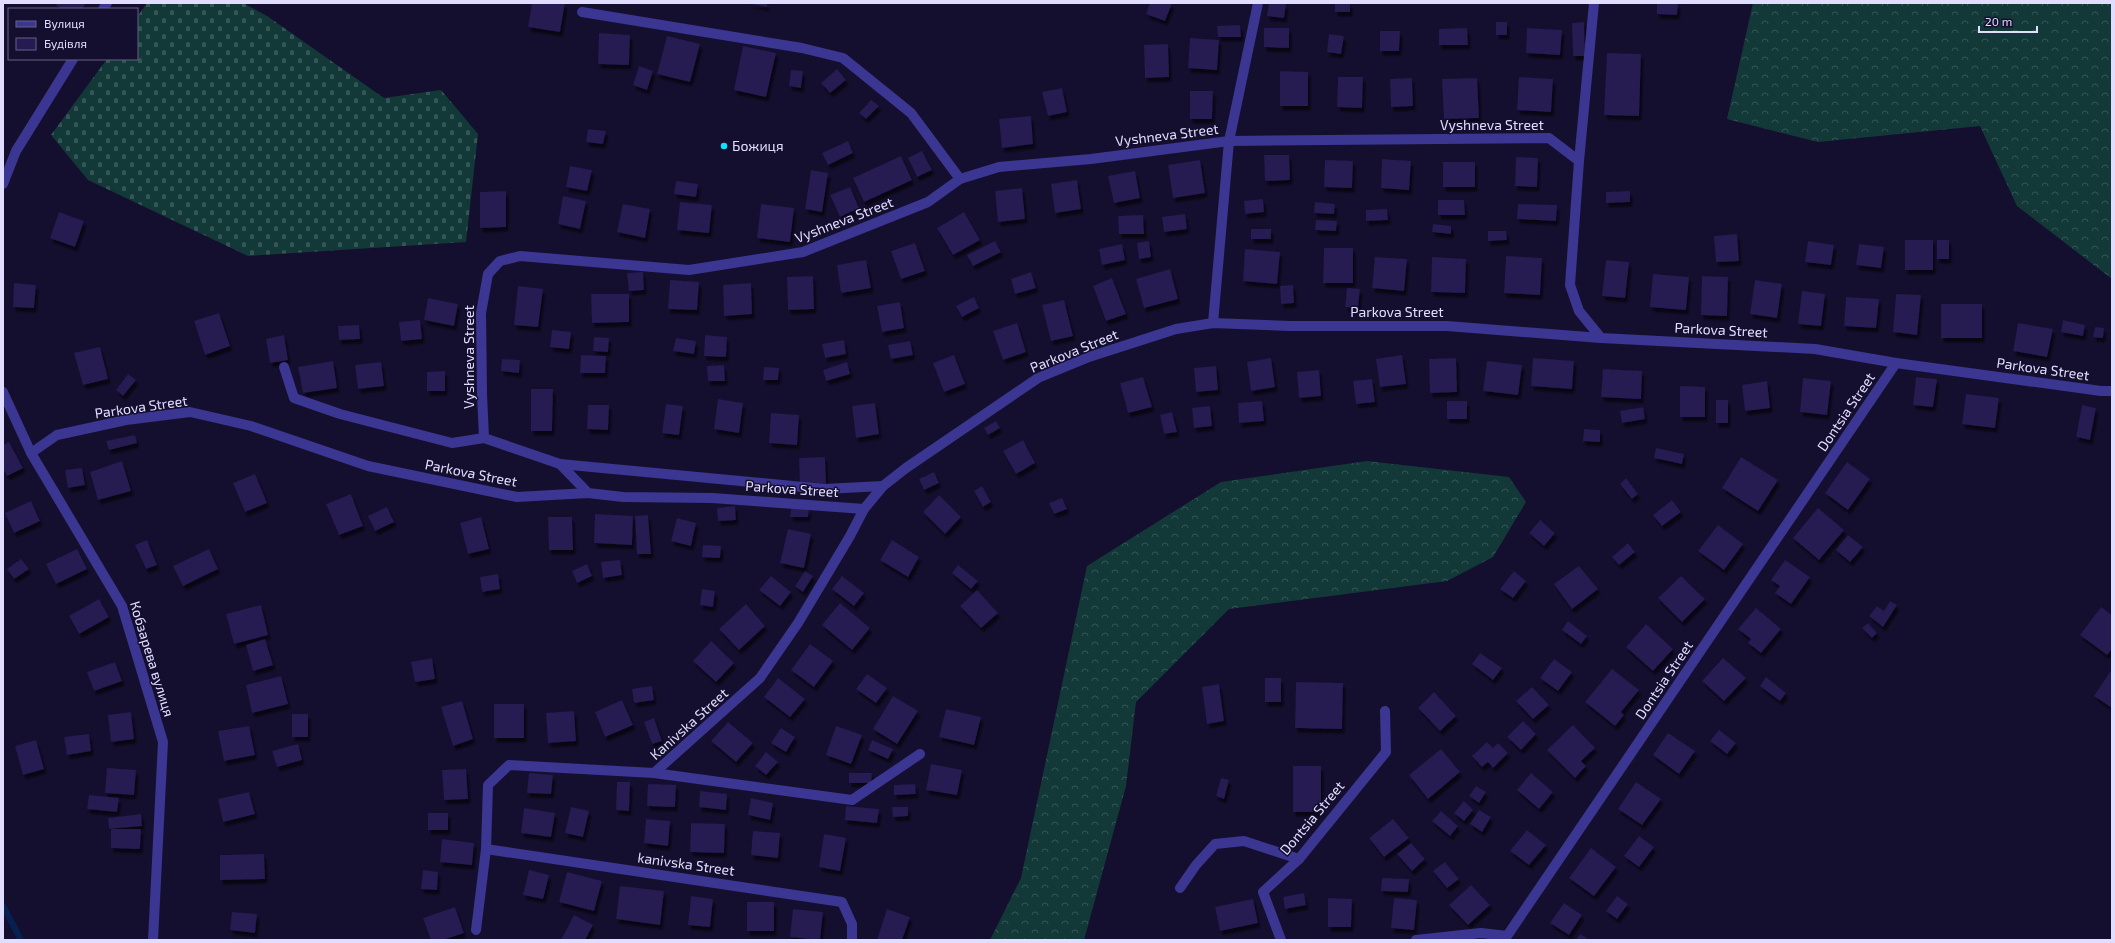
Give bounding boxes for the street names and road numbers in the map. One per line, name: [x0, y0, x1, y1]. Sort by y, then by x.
street label: Vyshneva Street: [1440, 116, 1544, 133]
street label: Vyshneva Street: [1114, 120, 1220, 149]
street label: Vyshneva Street: [792, 193, 895, 246]
street label: Parkova Street: [1350, 303, 1444, 320]
street label: Vyshneva Street: [460, 305, 477, 409]
street label: Parkova Street: [1674, 319, 1768, 340]
street label: Parkova Street: [1027, 325, 1120, 376]
street label: Parkova Street: [1996, 354, 2090, 383]
street label: Dontsia Street: [1813, 369, 1878, 454]
street label: Parkova Street: [94, 392, 188, 421]
street label: Parkova Street: [424, 455, 519, 490]
street label: Parkova Street: [745, 477, 839, 500]
street label: Кобзарева вулиця: [127, 599, 178, 719]
street label: Dontsia Street: [1631, 637, 1696, 722]
street label: Kanivska Street: [646, 684, 731, 763]
street label: Dontsia Street: [1276, 777, 1347, 858]
street label: kanivska Street: [636, 848, 736, 879]

